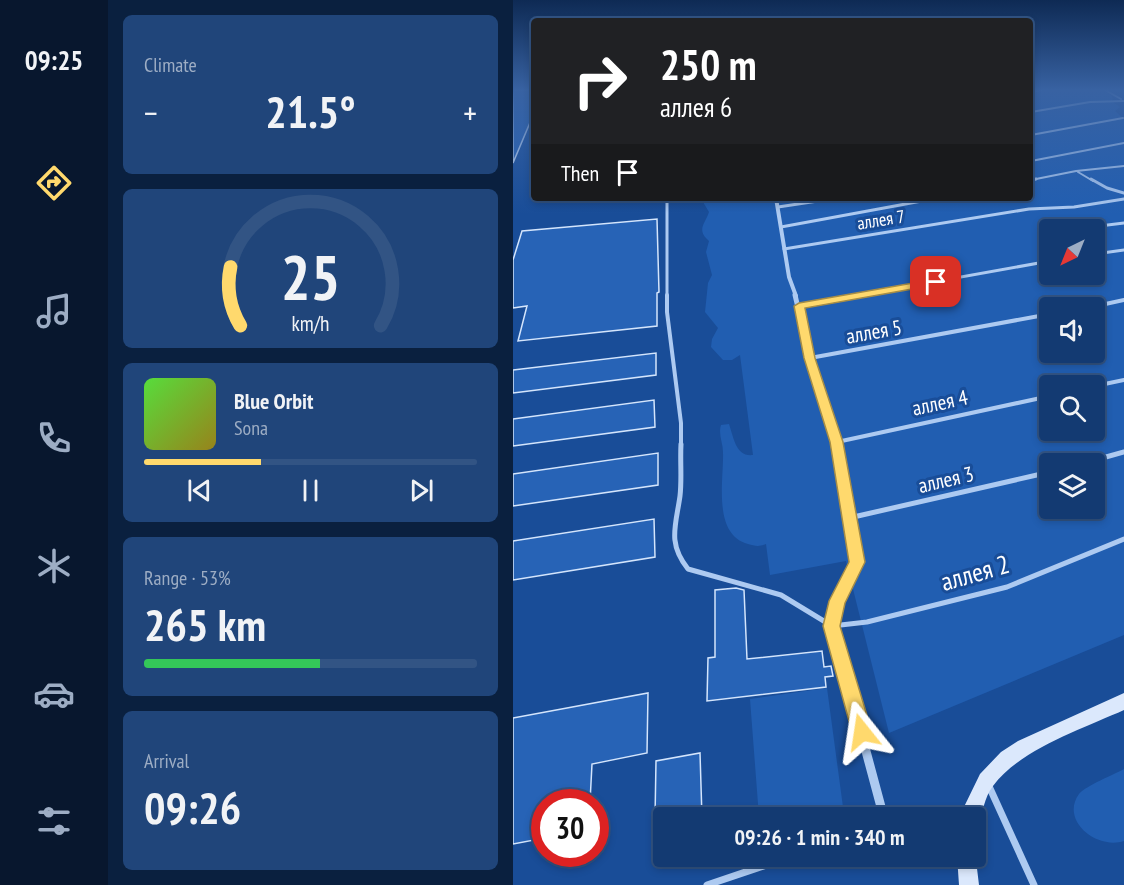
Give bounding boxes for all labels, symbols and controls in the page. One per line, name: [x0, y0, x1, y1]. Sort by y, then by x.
text: 250 m: [660, 37, 757, 92]
icon: right: [561, 42, 639, 120]
text: 09:25: [25, 43, 83, 77]
text: Climate: [144, 52, 197, 78]
text: 21.5°: [265, 82, 356, 140]
text: аллея 6: [660, 90, 732, 124]
text: −: [144, 91, 158, 134]
text: +: [463, 91, 477, 134]
icon: arrive: [611, 156, 644, 189]
text: Then: [561, 159, 599, 187]
icon: directions: [33, 162, 75, 204]
street label: аллея 7: [855, 204, 907, 235]
north arrow: [1039, 219, 1105, 285]
map controls: [1039, 219, 1105, 519]
text: 25: [281, 236, 340, 317]
pin: [910, 256, 961, 307]
icon: arrive: [919, 265, 952, 298]
icon: music: [33, 290, 75, 332]
button: sound: [1039, 297, 1105, 363]
text: km/h: [291, 309, 330, 337]
street label: аллея 5: [844, 313, 904, 350]
button: search: [1039, 375, 1105, 441]
street label: аллея 4: [910, 383, 971, 422]
text: Blue Orbit: [234, 387, 313, 415]
text: Sona: [234, 415, 268, 441]
icon: phone: [33, 417, 75, 459]
button: layers: [1039, 453, 1105, 519]
street label: аллея 3: [915, 460, 976, 499]
icon: previous: [183, 474, 216, 507]
icon: pause: [294, 474, 327, 507]
icon: next: [405, 474, 438, 507]
icon: climate: [33, 545, 75, 587]
street label: аллея 2: [937, 547, 1013, 598]
text: Range · 53%: [144, 565, 231, 591]
text: 265 km: [144, 595, 266, 653]
icon: car: [33, 673, 75, 715]
position arrow: [830, 700, 894, 764]
text: Arrival: [144, 748, 189, 774]
text: 09:26: [144, 778, 241, 836]
speed limit sign: 30: [531, 789, 609, 867]
icon: filters: [33, 800, 75, 842]
text: 09:26 · 1 min · 340 m: [734, 823, 905, 851]

